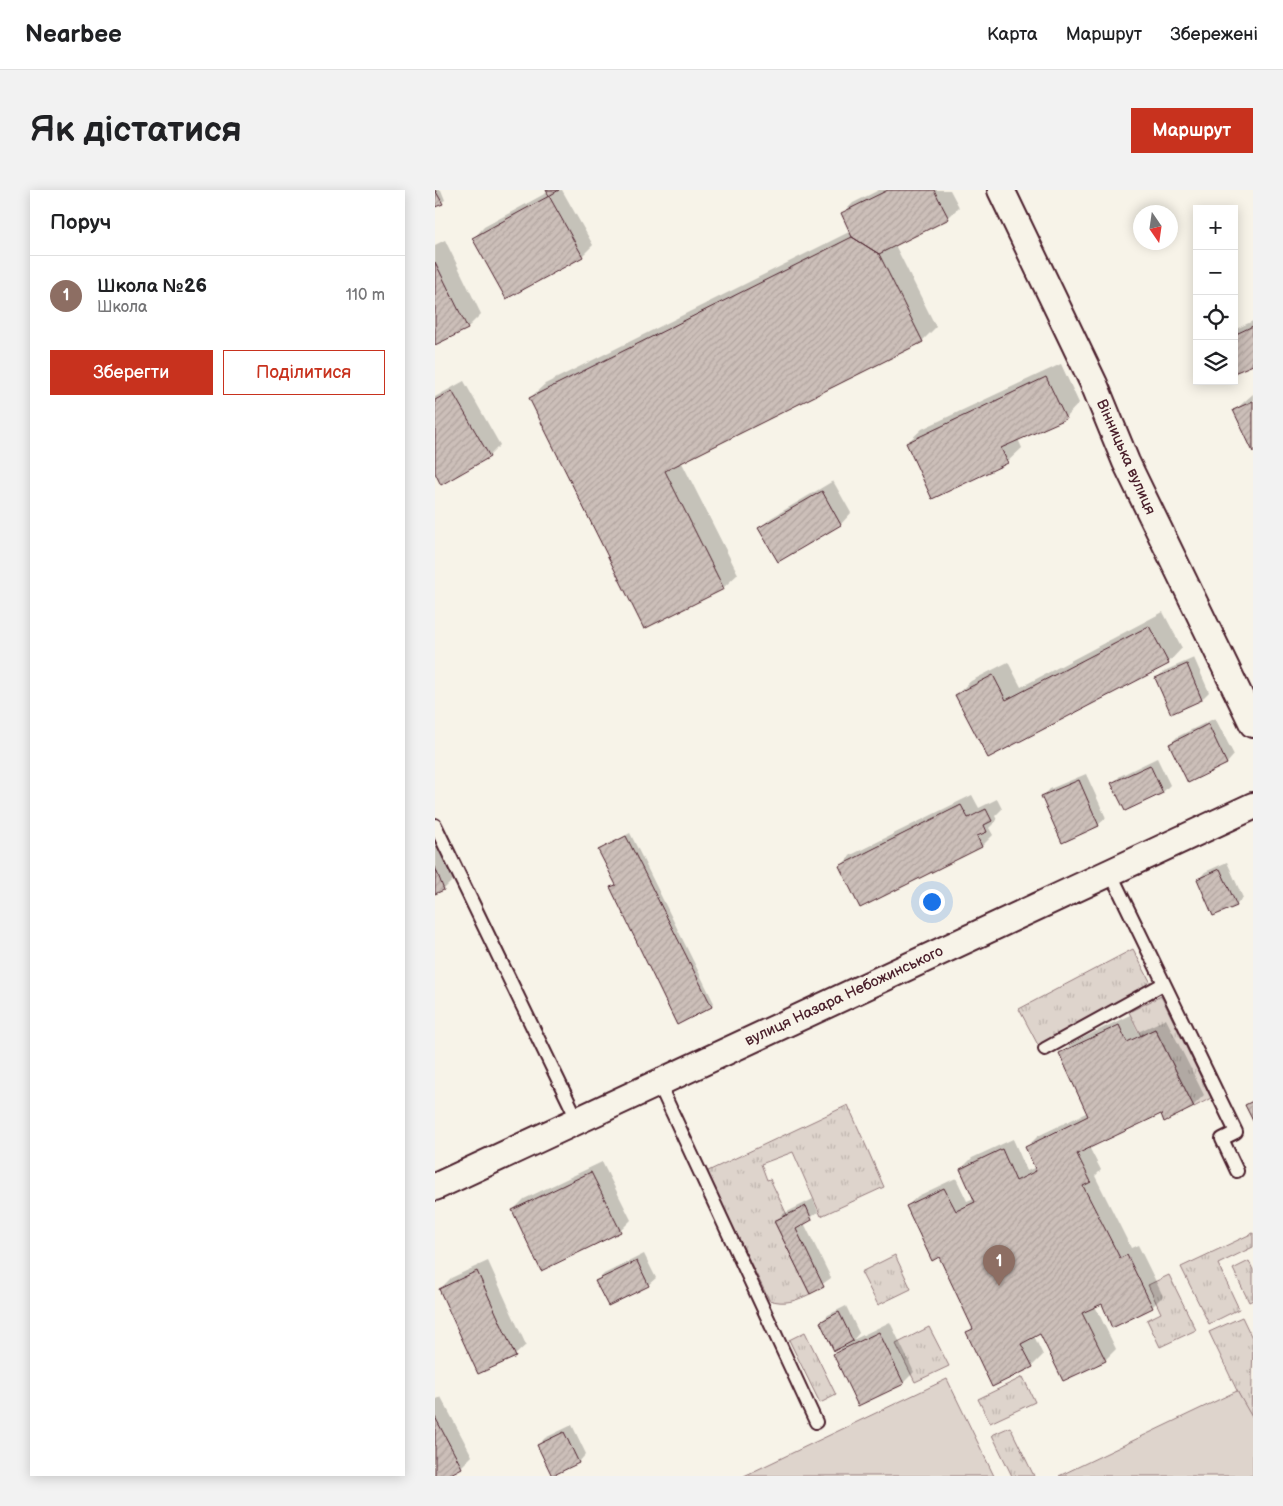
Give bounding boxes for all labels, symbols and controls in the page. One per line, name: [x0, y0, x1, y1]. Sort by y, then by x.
text: Nearbee: [25, 20, 122, 49]
text: Карта: [987, 24, 1038, 45]
text: Маршрут: [1066, 24, 1142, 45]
text: Збережені: [1170, 24, 1258, 45]
button: Маршрут: [1131, 108, 1253, 153]
text: Як дістатися: [30, 109, 242, 152]
north arrow: [1133, 205, 1178, 250]
map controls: [1193, 205, 1238, 385]
button: +: [1193, 205, 1238, 250]
text: Поруч: [50, 210, 111, 235]
button: −: [1193, 250, 1238, 295]
text: Школа №26: [97, 275, 207, 298]
text: 1: [63, 286, 69, 305]
text: 110 m: [346, 286, 385, 305]
button: locate: [1193, 295, 1238, 340]
text: Школа: [97, 298, 147, 317]
button: layers: [1193, 340, 1238, 385]
button: Зберегти: [50, 350, 213, 395]
button: Поділитися: [223, 350, 385, 395]
street label: Вінницька вулиця: [1092, 396, 1160, 518]
your location: [919, 889, 945, 915]
street label: вулиця Назара Небожинського: [742, 942, 946, 1050]
pin: 1: [983, 1245, 1015, 1286]

